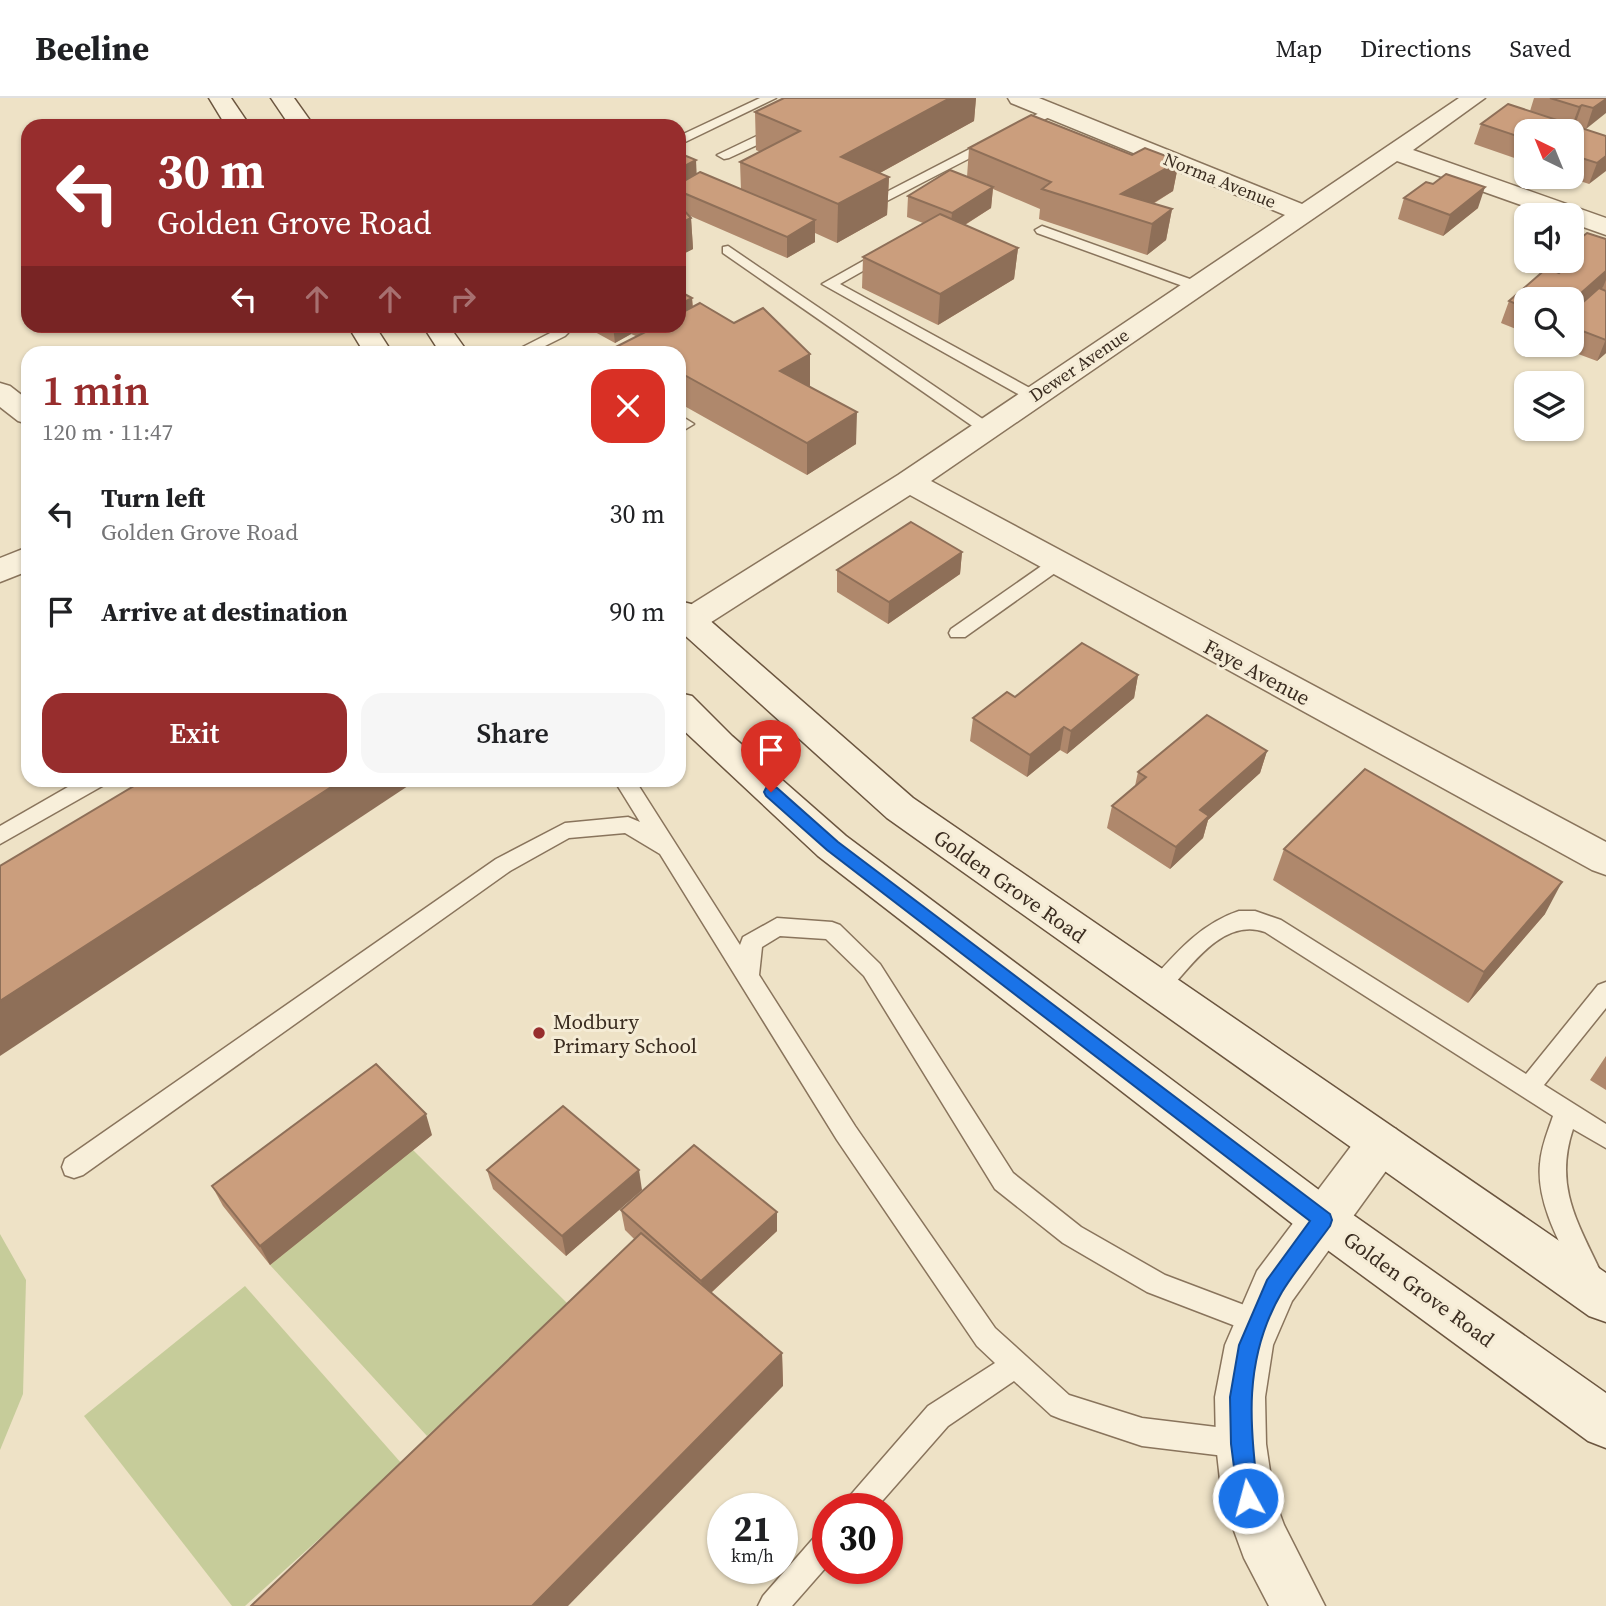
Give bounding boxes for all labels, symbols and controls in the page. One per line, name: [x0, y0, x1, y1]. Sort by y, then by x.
text: Beeline: [35, 26, 149, 71]
text: Map: [1275, 32, 1322, 65]
text: Directions: [1360, 32, 1471, 65]
text: Saved: [1509, 32, 1571, 65]
north arrow: [1514, 119, 1584, 189]
map controls: [1514, 119, 1584, 441]
text: 30 m: [157, 137, 265, 204]
street label: Norma Avenue: [1160, 146, 1280, 214]
icon: left: [42, 147, 133, 238]
text: Golden Grove Road: [157, 201, 431, 245]
button: sound: [1514, 203, 1584, 273]
icon: left: [225, 280, 263, 318]
icon: ahead: [298, 280, 336, 318]
icon: ahead: [371, 280, 409, 318]
icon: right: [444, 280, 482, 318]
button: search: [1514, 287, 1584, 357]
street label: Dewer Avenue: [1024, 322, 1134, 408]
text: 1 min: [42, 361, 150, 419]
button: close: [591, 369, 665, 443]
button: layers: [1514, 371, 1584, 441]
text: 120 m · 11:47: [42, 416, 173, 448]
text: Turn left: [101, 480, 205, 516]
icon: left: [42, 495, 80, 533]
text: 30 m: [610, 496, 665, 532]
text: Golden Grove Road: [101, 516, 298, 548]
icon: arrive: [42, 593, 80, 631]
text: Arrive at destination: [101, 594, 348, 630]
text: 90 m: [610, 594, 665, 630]
street label: Faye Avenue: [1199, 632, 1315, 712]
button: Exit: [42, 693, 347, 773]
button: Share: [361, 693, 665, 773]
pin: [741, 720, 801, 792]
icon: arrive: [752, 731, 790, 769]
street label: Golden Grove Road: [928, 822, 1092, 950]
place label: Modbury Primary School: [553, 1007, 697, 1060]
marker: Modbury Primary School: [531, 1025, 547, 1041]
street label: Golden Grove Road: [1338, 1224, 1500, 1354]
position arrow: [1211, 1461, 1285, 1535]
speed limit sign: 30: [812, 1493, 903, 1584]
text: 21: [734, 1505, 771, 1553]
text: km/h: [731, 1543, 774, 1568]

